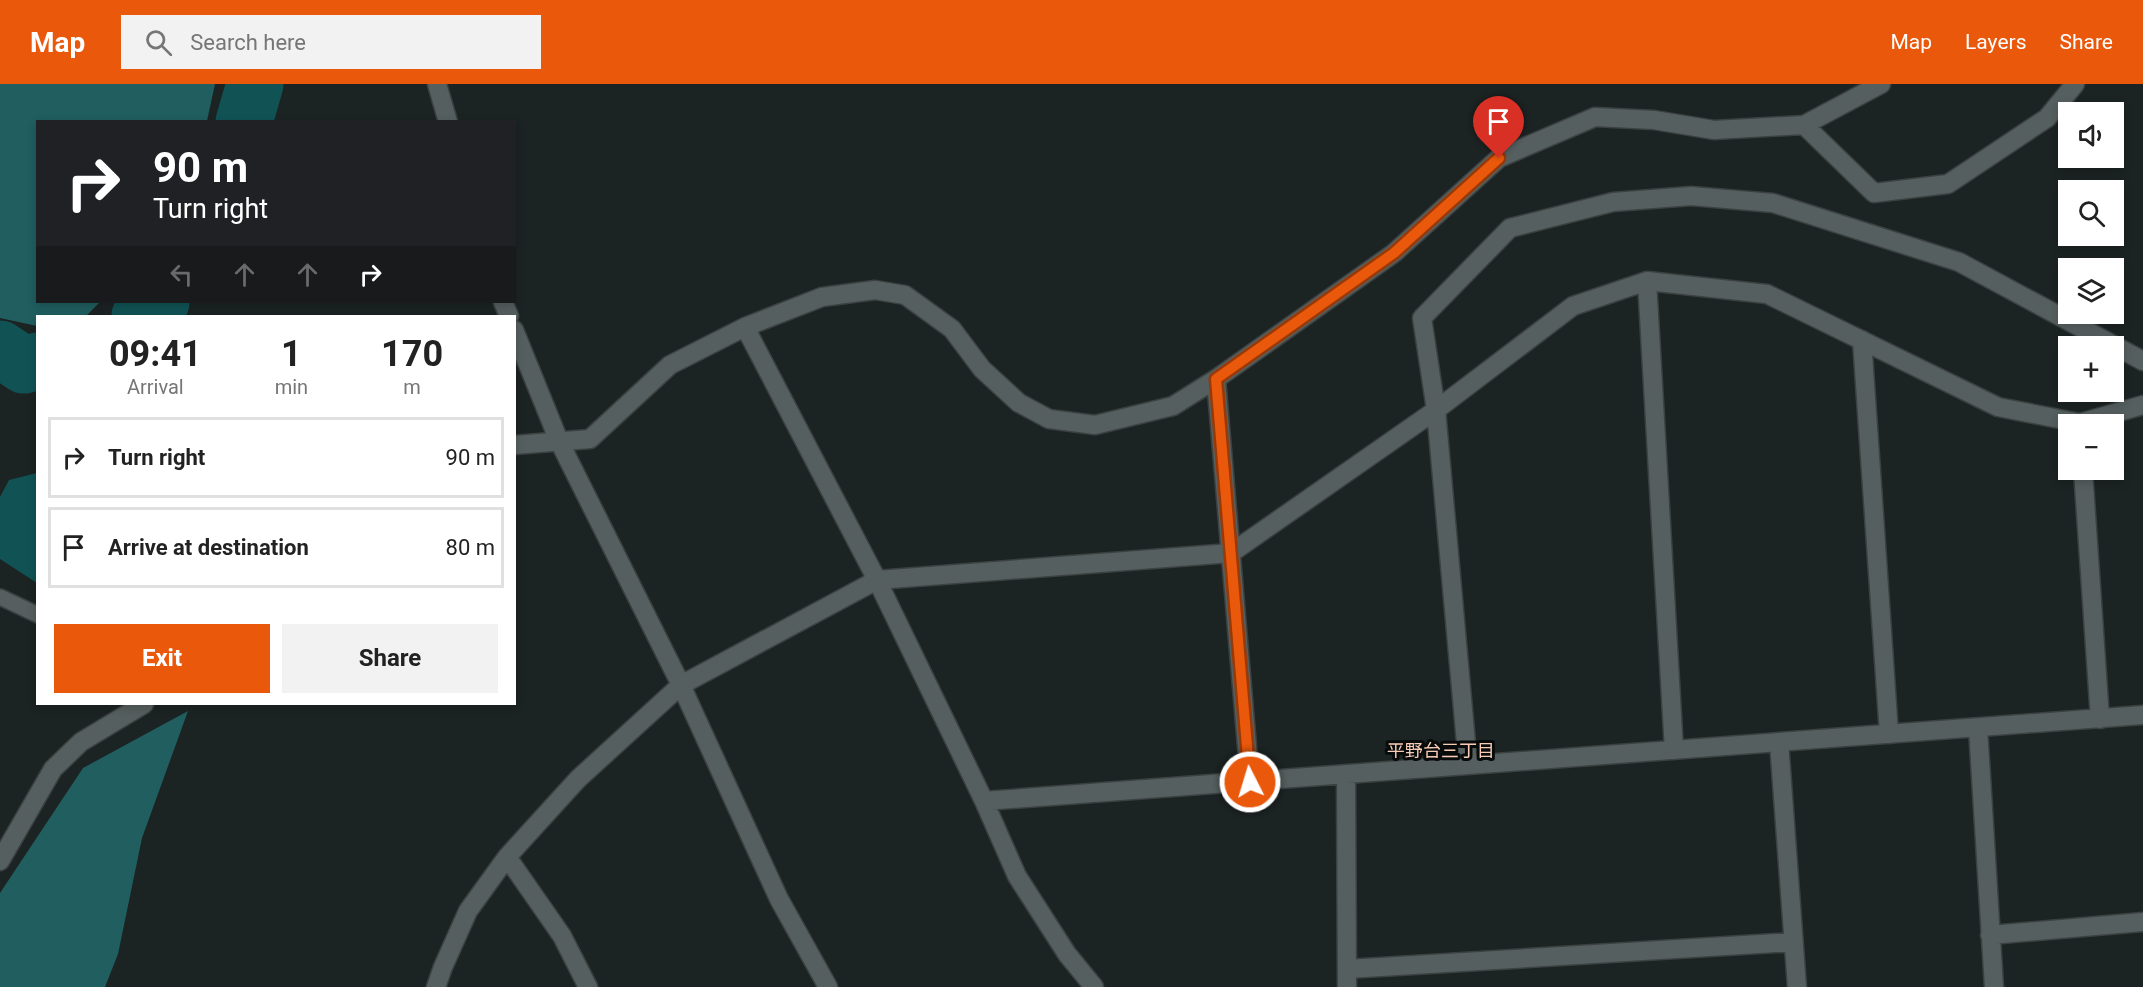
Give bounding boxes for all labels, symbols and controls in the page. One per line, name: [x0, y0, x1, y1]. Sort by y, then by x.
search box: [121, 15, 541, 69]
text: Map: [30, 26, 85, 59]
icon: search: [142, 26, 175, 59]
text: Search here: [190, 30, 306, 55]
text: Map: [1890, 30, 1932, 54]
text: Layers: [1965, 30, 2026, 54]
text: Share: [2059, 30, 2113, 54]
pin: [1473, 96, 1524, 158]
map controls: [2058, 102, 2124, 480]
button: sound: [2058, 102, 2124, 168]
icon: arrive: [1482, 105, 1515, 138]
text: 90 m: [153, 143, 248, 192]
icon: right: [54, 144, 132, 222]
button: search: [2058, 180, 2124, 246]
text: Turn right: [153, 193, 268, 225]
icon: left: [165, 258, 198, 291]
icon: ahead: [228, 258, 261, 291]
icon: ahead: [291, 258, 324, 291]
icon: right: [354, 258, 387, 291]
button: layers: [2058, 258, 2124, 324]
text: 09:41: [109, 333, 202, 375]
text: 1: [281, 333, 302, 375]
text: 170: [381, 333, 443, 375]
button: +: [2058, 336, 2124, 402]
text: Arrival: [127, 375, 184, 399]
text: min: [275, 375, 308, 399]
text: m: [403, 375, 421, 399]
button: −: [2058, 414, 2124, 480]
icon: right: [57, 441, 90, 474]
text: Turn right: [108, 445, 205, 470]
text: 90 m: [446, 445, 495, 470]
icon: arrive: [57, 531, 90, 564]
text: Arrive at destination: [108, 535, 309, 560]
text: 80 m: [446, 535, 495, 560]
button: Exit: [54, 624, 270, 693]
button: Share: [282, 624, 498, 693]
district label: 平野台三丁目: [1387, 740, 1495, 761]
position arrow: [1218, 750, 1282, 814]

